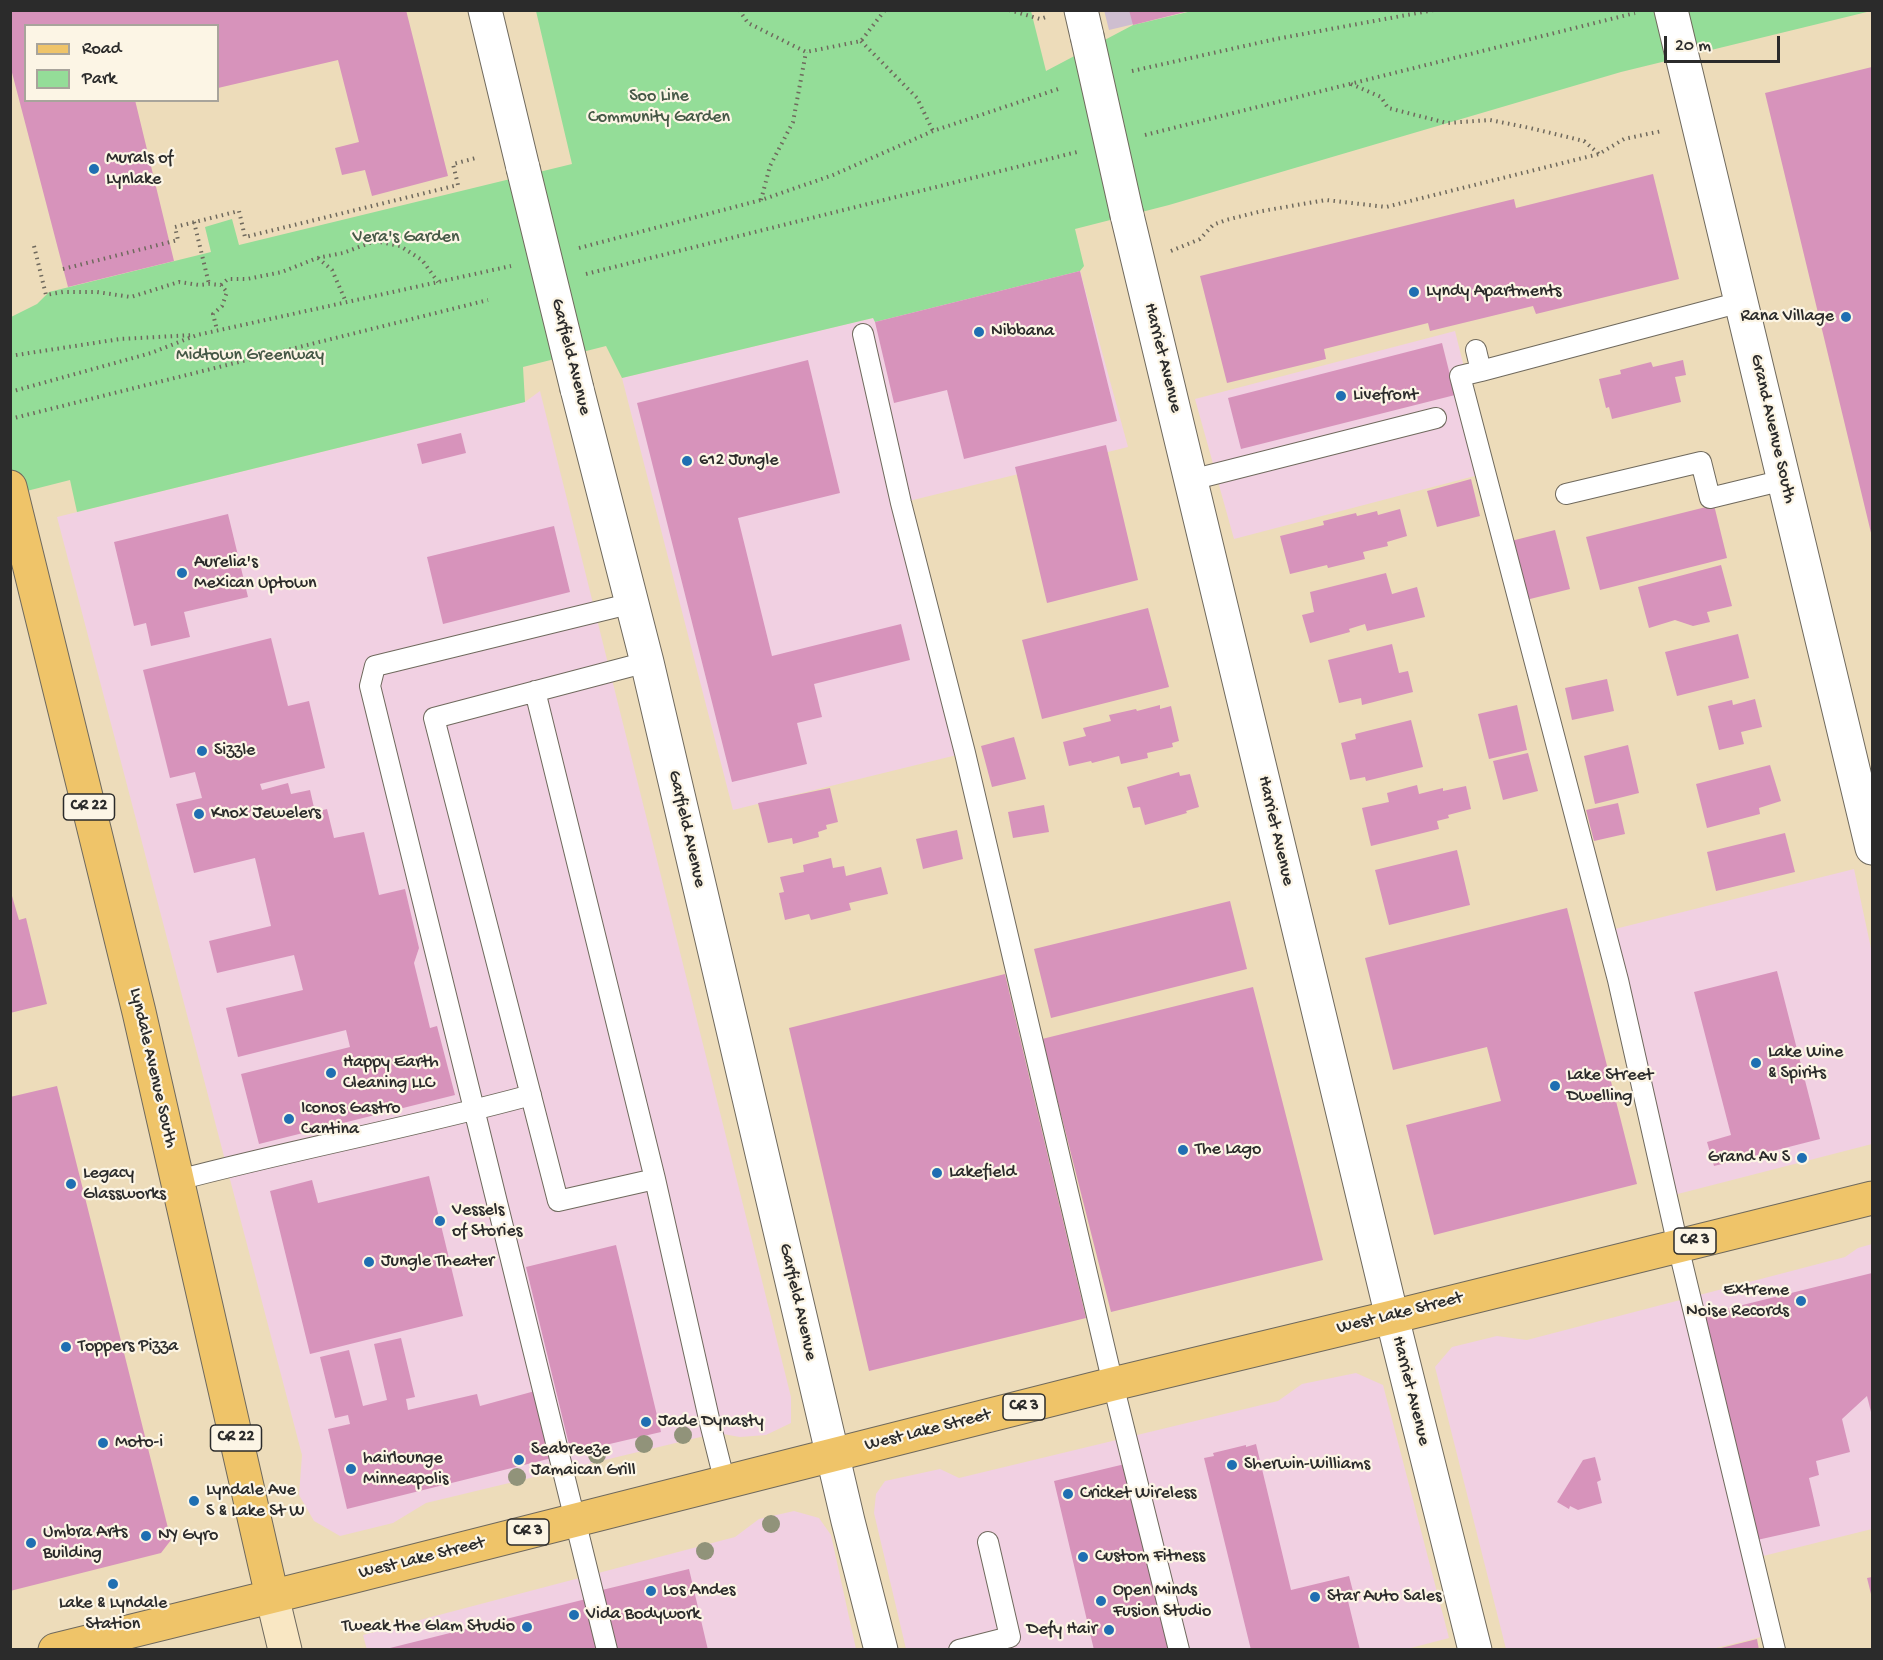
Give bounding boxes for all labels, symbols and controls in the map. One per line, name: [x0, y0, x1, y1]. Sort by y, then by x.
legend: [24, 24, 219, 102]
scale bar: [1667, 24, 1782, 62]
text: 20 m: [1675, 36, 1711, 57]
text: Road: [82, 39, 121, 60]
text: Park: [82, 69, 116, 90]
park label: Soo Line Community Garden: [588, 86, 730, 128]
place label: Murals of Lynlake: [106, 148, 173, 190]
marker: Murals of Lynlake: [87, 162, 101, 176]
park label: Vera's Garden: [352, 227, 460, 249]
place label: Lyndy Apartments: [1426, 281, 1561, 303]
marker: Lyndy Apartments: [1407, 285, 1421, 299]
street label: Garfield Avenue: [545, 296, 595, 418]
street label: Harriet Avenue: [1138, 301, 1186, 415]
place label: Rana Village: [1740, 306, 1834, 328]
marker: Rana Village: [1839, 310, 1853, 324]
place label: Nibbana: [991, 321, 1054, 343]
marker: Nibbana: [972, 325, 986, 339]
park label: Midtown Greenway: [176, 345, 324, 367]
street label: Grand Avenue South: [1744, 352, 1800, 506]
place label: Livefront: [1353, 385, 1418, 407]
marker: Livefront: [1334, 389, 1348, 403]
place label: 612 Jungle: [699, 450, 779, 472]
marker: 612 Jungle: [680, 454, 694, 468]
place label: Aurelia's Mexican Uptown: [194, 552, 317, 594]
marker: Aurelia's Mexican Uptown: [175, 566, 189, 580]
place label: Sizzle: [214, 740, 255, 762]
marker: Sizzle: [195, 744, 209, 758]
street label: Garfield Avenue: [662, 768, 710, 890]
street label: Harriet Avenue: [1252, 774, 1298, 888]
road number: CR 22: [64, 794, 115, 820]
place label: Knox Jewelers: [211, 803, 321, 825]
marker: Knox Jewelers: [192, 807, 206, 821]
street label: Lyndale Avenue South: [123, 986, 181, 1150]
place label: Lake Wine & Spirits: [1768, 1042, 1843, 1084]
place label: Happy Earth Cleaning LLC: [343, 1052, 439, 1094]
marker: Lake Wine & Spirits: [1749, 1056, 1763, 1070]
place label: Lake Street Dwelling: [1567, 1065, 1653, 1108]
marker: Happy Earth Cleaning LLC: [324, 1066, 338, 1080]
marker: Lake Street Dwelling: [1548, 1079, 1562, 1093]
place label: Iconos Gastro Cantina: [301, 1098, 401, 1140]
marker: Iconos Gastro Cantina: [282, 1112, 296, 1126]
place label: The Lago: [1195, 1139, 1261, 1161]
marker: The Lago: [1176, 1143, 1190, 1157]
place label: Grand Av S: [1708, 1147, 1790, 1169]
marker: Grand Av S: [1795, 1151, 1809, 1165]
place label: Lakefield: [949, 1162, 1016, 1184]
place label: Legacy Glassworks: [83, 1163, 166, 1206]
marker: Lakefield: [930, 1166, 944, 1180]
marker: Legacy Glassworks: [64, 1177, 78, 1191]
place label: Vessels of Stories: [452, 1200, 522, 1242]
marker: Vessels of Stories: [433, 1214, 447, 1228]
road number: CR 3: [1674, 1228, 1716, 1254]
street label: Garfield Avenue: [773, 1241, 821, 1363]
place label: Jungle Theater: [381, 1251, 494, 1273]
marker: Jungle Theater: [362, 1255, 376, 1269]
place label: Extreme Noise Records: [1686, 1280, 1789, 1322]
street label: West Lake Street: [1335, 1288, 1465, 1340]
marker: Extreme Noise Records: [1794, 1294, 1808, 1308]
street label: Harriet Avenue: [1386, 1334, 1434, 1448]
place label: Toppers Pizza: [78, 1336, 178, 1358]
marker: Toppers Pizza: [59, 1340, 73, 1354]
road number: CR 3: [1003, 1394, 1045, 1420]
street label: West Lake Street: [863, 1405, 993, 1457]
place label: Jade Dynasty: [658, 1411, 764, 1433]
marker: Jade Dynasty: [639, 1415, 653, 1429]
road number: CR 22: [210, 1425, 262, 1451]
place label: Moto-i: [115, 1432, 163, 1454]
marker: Moto-i: [96, 1436, 110, 1450]
place label: Seabreeze Jamaican Grill: [531, 1439, 636, 1482]
place label: hairlounge Minneapolis: [363, 1448, 448, 1490]
marker: Seabreeze Jamaican Grill: [512, 1453, 526, 1467]
place label: Sherwin-Williams: [1244, 1454, 1370, 1476]
marker: Sherwin-Williams: [1225, 1458, 1239, 1472]
marker: hairlounge Minneapolis: [344, 1462, 358, 1476]
place label: Lyndale Ave S & Lake St W: [206, 1480, 305, 1522]
place label: Cricket Wireless: [1080, 1483, 1196, 1505]
marker: Cricket Wireless: [1061, 1487, 1075, 1501]
marker: Lyndale Ave S & Lake St W: [187, 1494, 201, 1508]
road number: CR 3: [507, 1519, 549, 1545]
place label: Umbra Arts Building: [43, 1522, 127, 1564]
place label: NY Gyro: [158, 1525, 218, 1547]
marker: NY Gyro: [139, 1529, 153, 1543]
street label: West Lake Street: [357, 1533, 487, 1585]
marker: Umbra Arts Building: [24, 1536, 38, 1550]
place label: Custom Fitness: [1095, 1546, 1205, 1568]
marker: Custom Fitness: [1076, 1550, 1090, 1564]
marker: Lake & Lyndale Station: [106, 1577, 120, 1591]
place label: Los Andes: [663, 1580, 735, 1602]
place label: Open Minds Fusion Studio: [1113, 1580, 1211, 1622]
marker: Los Andes: [644, 1584, 658, 1598]
place label: Star Auto Sales: [1327, 1586, 1442, 1608]
marker: Star Auto Sales: [1308, 1590, 1322, 1604]
place label: Lake & Lyndale Station: [59, 1593, 167, 1636]
marker: Open Minds Fusion Studio: [1094, 1594, 1108, 1608]
place label: Vida Bodywork: [586, 1604, 700, 1626]
marker: Vida Bodywork: [567, 1608, 581, 1622]
place label: Tweak the Glam Studio: [342, 1616, 515, 1638]
place label: Defy Hair: [1027, 1619, 1097, 1641]
marker: Tweak the Glam Studio: [520, 1620, 534, 1634]
marker: Defy Hair: [1102, 1623, 1116, 1637]

